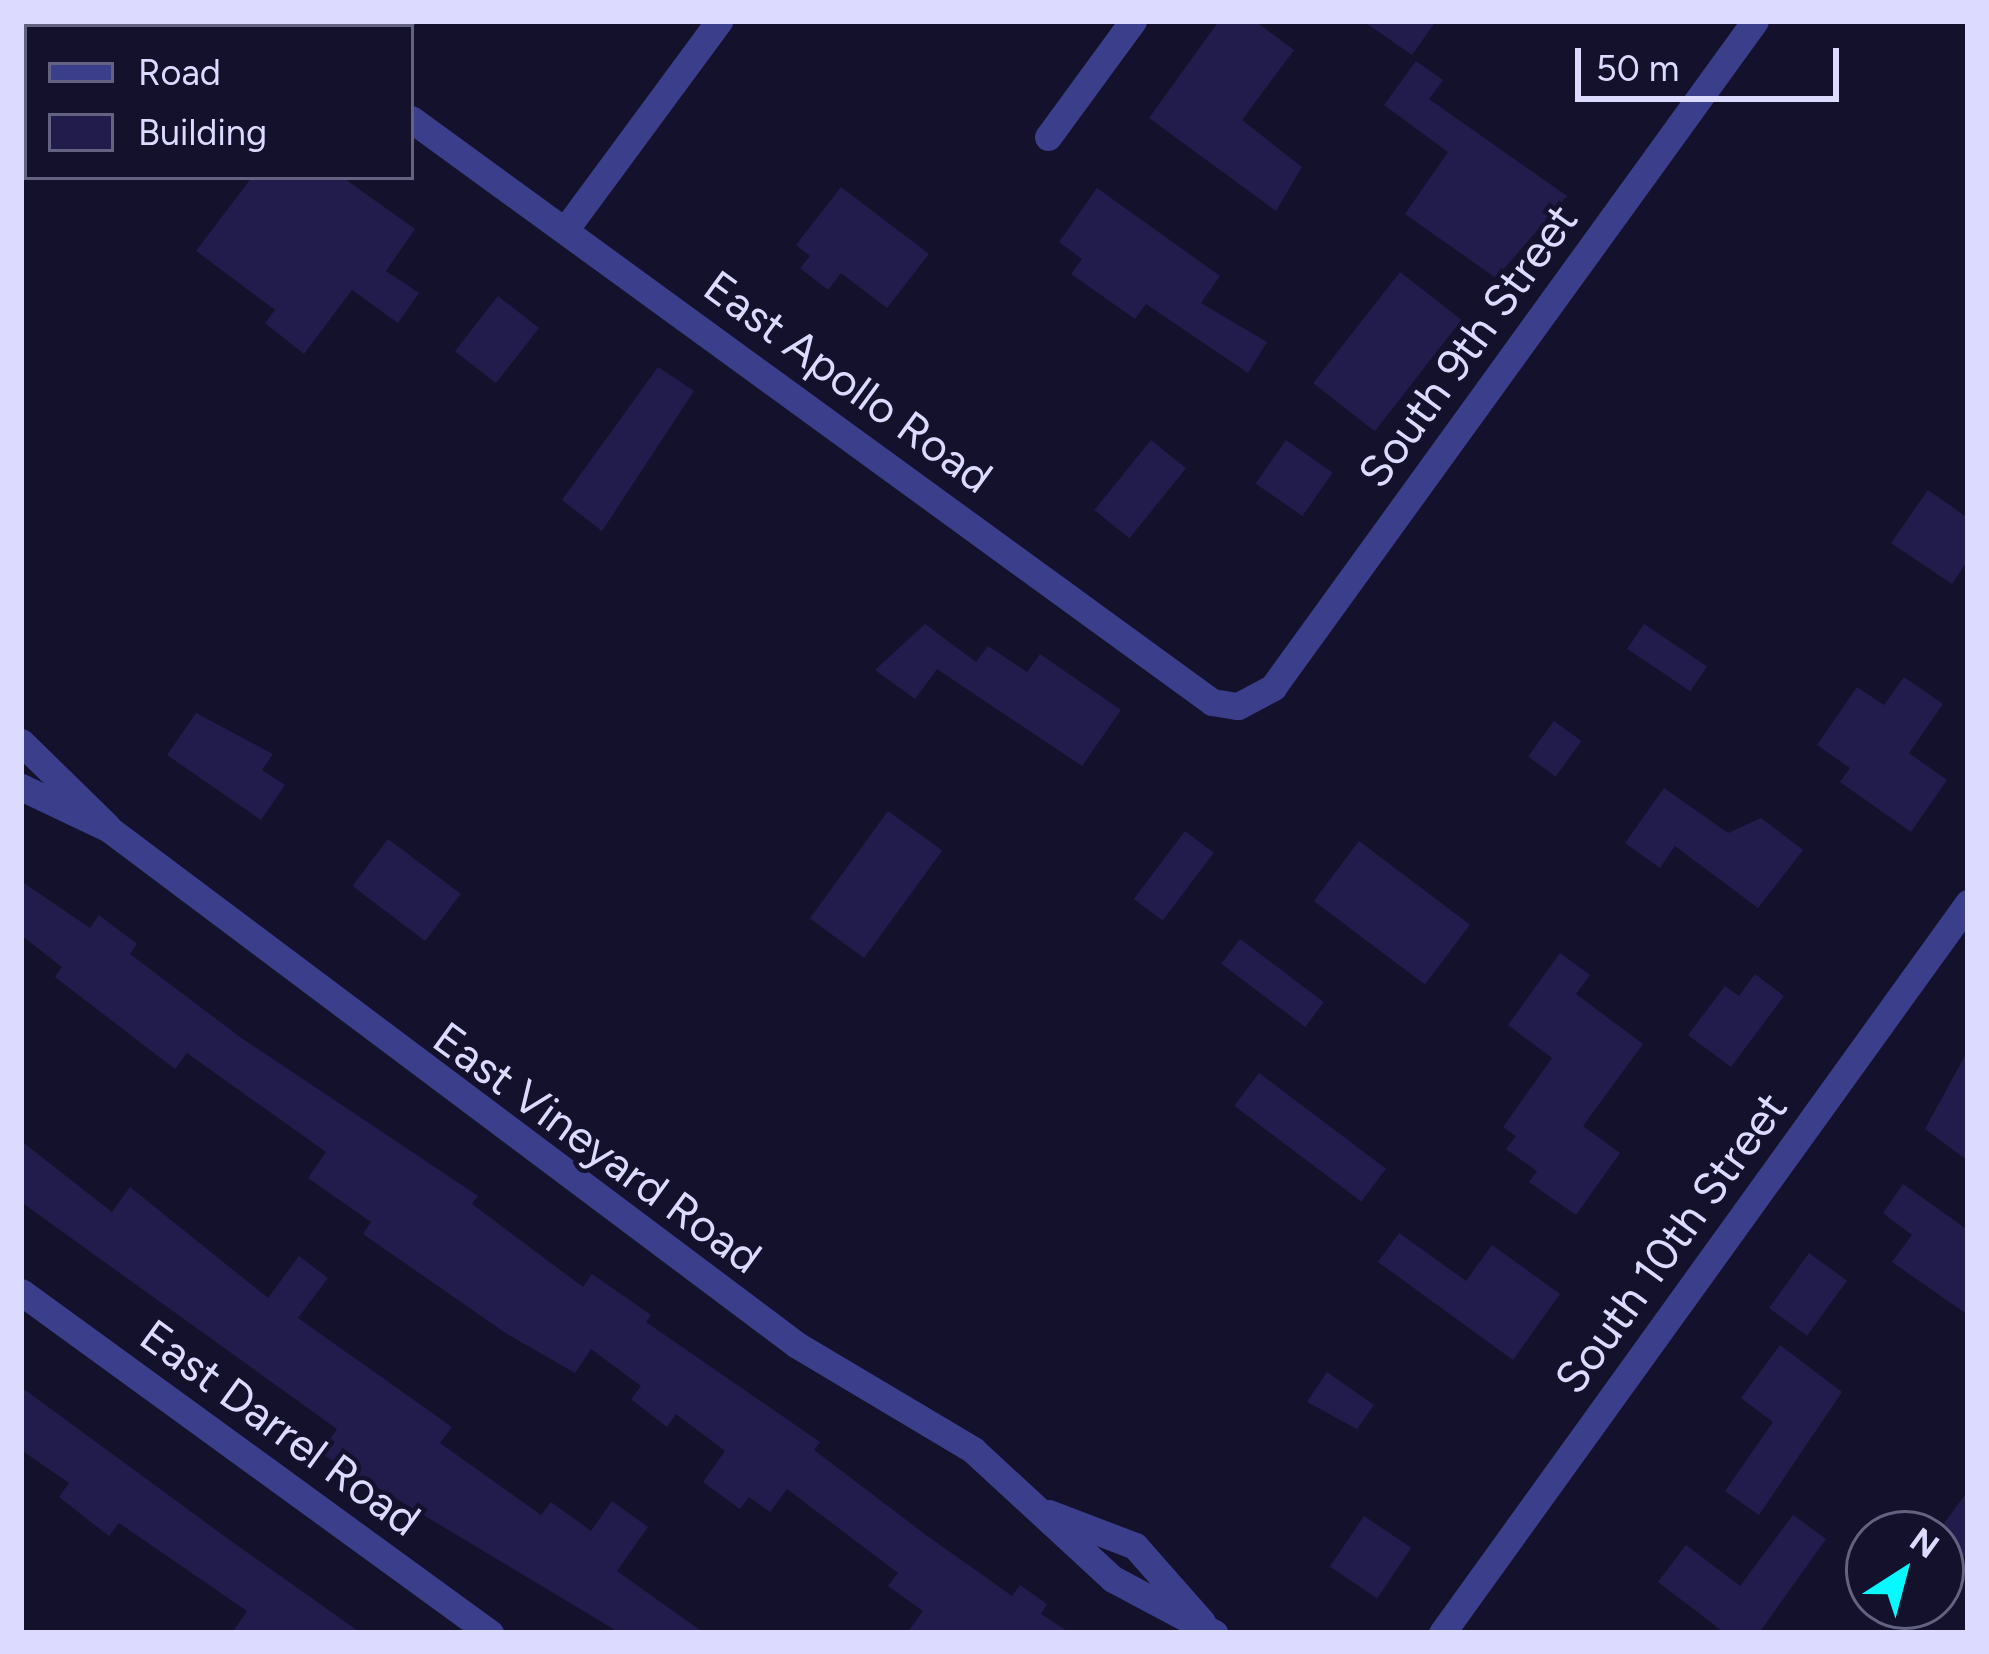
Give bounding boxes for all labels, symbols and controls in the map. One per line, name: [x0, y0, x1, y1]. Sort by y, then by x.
legend: [24, 24, 414, 180]
scale bar: [1581, 24, 1845, 98]
text: 50 m: [1596, 47, 1679, 90]
text: Road: [138, 51, 221, 94]
text: Building: [138, 111, 267, 154]
street label: South 9th Street: [1347, 194, 1589, 498]
street label: East Apollo Road: [694, 260, 1002, 504]
street label: East Vineyard Road: [423, 1011, 771, 1285]
street label: South 10th Street: [1544, 1082, 1798, 1404]
street label: East Darrel Road: [130, 1309, 430, 1547]
north arrow: [1845, 1510, 1965, 1630]
text: N: [1903, 1520, 1946, 1566]

